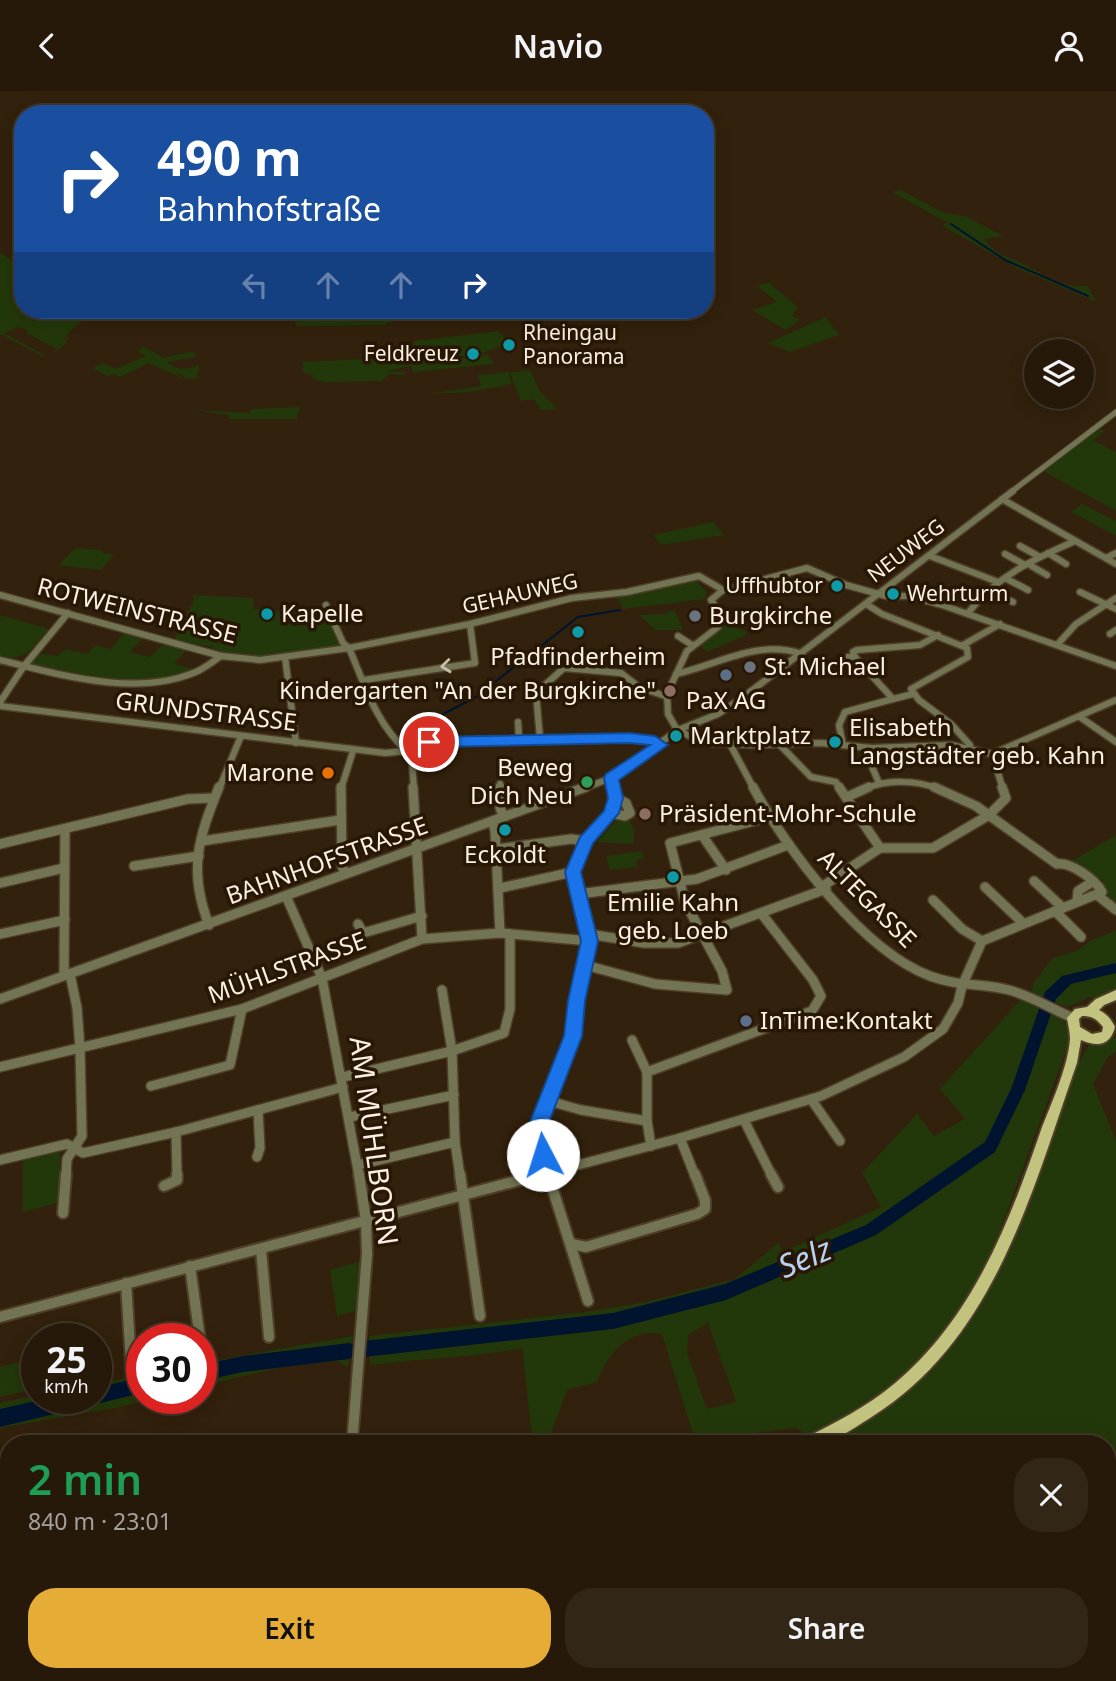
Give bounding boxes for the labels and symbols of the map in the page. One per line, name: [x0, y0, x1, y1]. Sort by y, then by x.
place label: Rheingau Panorama: [523, 318, 625, 370]
marker: Rheingau Panorama: [501, 337, 517, 353]
place label: Feldkreuz: [364, 339, 459, 367]
marker: Feldkreuz: [465, 346, 481, 362]
street label: NEUWEG: [861, 512, 950, 588]
street label: GEHAUWEG: [459, 566, 580, 620]
street label: ROTWEINSTRASSE: [34, 569, 241, 650]
place label: Uffhubtor: [725, 571, 823, 599]
marker: Uffhubtor: [829, 578, 845, 594]
place label: Wehrturm: [907, 579, 1008, 607]
marker: Wehrturm: [885, 586, 901, 602]
place label: Kapelle: [281, 596, 364, 629]
place label: Burgkirche: [709, 598, 832, 631]
marker: Kapelle: [259, 606, 275, 622]
marker: Burgkirche: [687, 608, 703, 624]
marker: Pfadfinderheim: [570, 624, 586, 640]
place label: Pfadfinderheim: [490, 639, 666, 672]
place label: St. Michael: [764, 649, 886, 682]
one-way arrow: [441, 659, 452, 674]
marker: St. Michael: [742, 659, 758, 675]
marker: PaX AG: [718, 667, 734, 683]
place label: Kindergarten "An der Burgkirche": [279, 673, 656, 706]
street label: GRUNDSTRASSE: [114, 683, 299, 738]
marker: Kindergarten "An der Burgkirche": [662, 683, 678, 699]
place label: PaX AG: [686, 683, 766, 716]
place label: Elisabeth Langstädter geb. Kahn: [849, 710, 1105, 771]
pin: [399, 712, 459, 772]
place label: Marktplatz: [690, 718, 811, 751]
marker: Marktplatz: [668, 728, 684, 744]
marker: Elisabeth Langstädter geb. Kahn: [827, 734, 843, 750]
place label: Beweg Dich Neu: [470, 750, 573, 811]
place label: Marone: [226, 755, 314, 788]
marker: Marone: [320, 765, 336, 781]
marker: Beweg Dich Neu: [579, 774, 595, 790]
place label: Präsident-Mohr-Schule: [659, 796, 916, 829]
marker: Präsident-Mohr-Schule: [637, 806, 653, 822]
street label: BAHNHOFSTRASSE: [221, 808, 432, 911]
marker: Eckoldt: [497, 822, 513, 838]
place label: Eckoldt: [464, 837, 546, 870]
street label: ALTEGASSE: [812, 842, 924, 954]
marker: Emilie Kahn geb. Loeb: [665, 869, 681, 885]
place label: Emilie Kahn geb. Loeb: [607, 885, 739, 946]
street label: MÜHLSTRASSE: [203, 923, 370, 1011]
place label: InTime:Kontakt: [760, 1003, 933, 1036]
marker: InTime:Kontakt: [738, 1013, 754, 1029]
street label: AM MÜHLBORN: [342, 1034, 408, 1248]
position arrow: [506, 1118, 580, 1192]
water label: Selz: [771, 1226, 839, 1287]
speed limit sign: 30: [126, 1323, 217, 1414]

